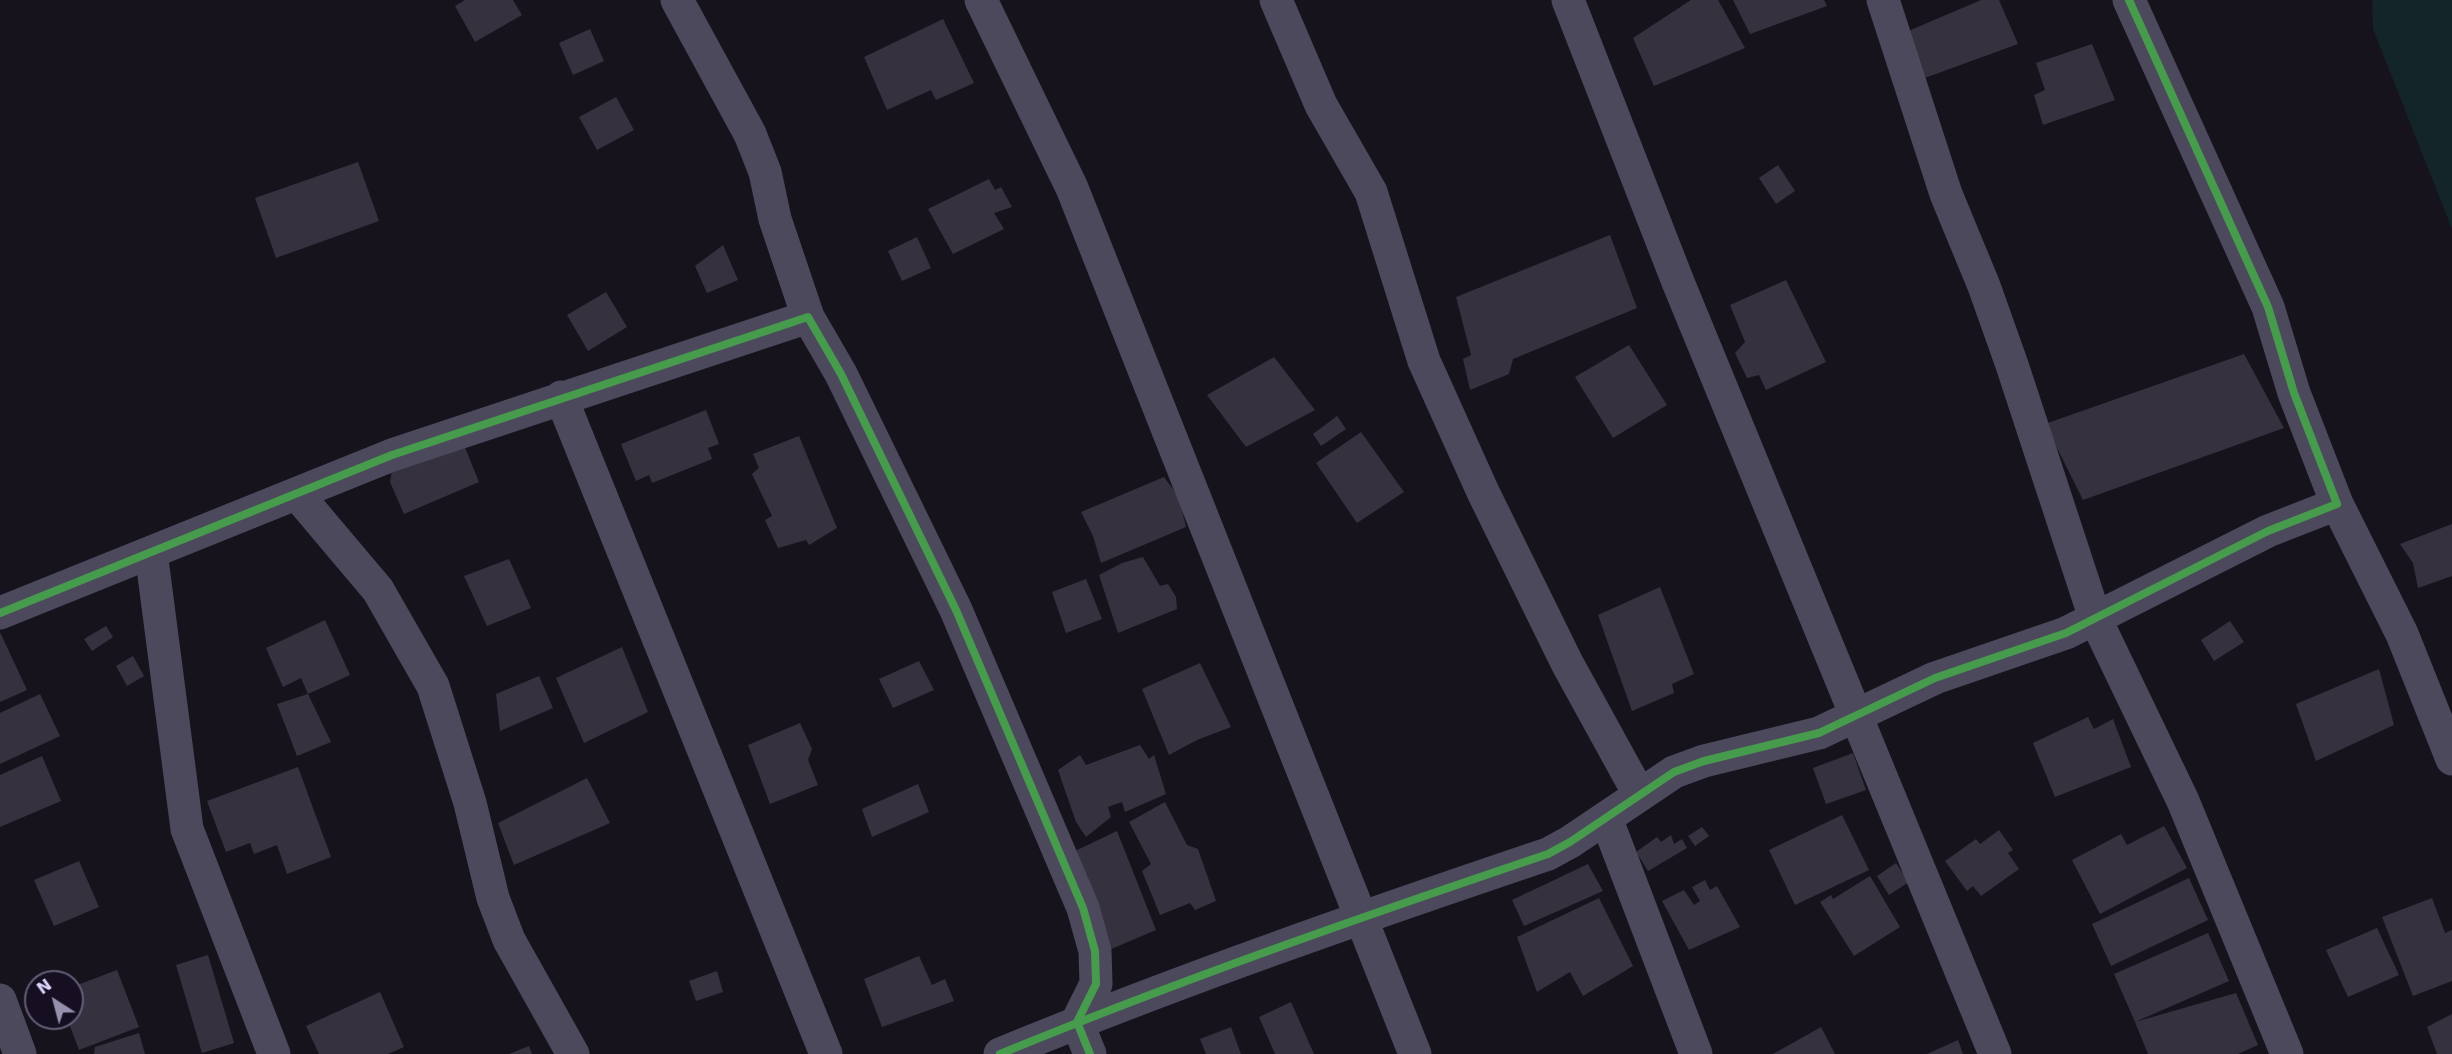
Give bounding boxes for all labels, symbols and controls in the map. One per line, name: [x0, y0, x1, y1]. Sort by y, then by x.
north arrow: [24, 970, 84, 1030]
text: N: [33, 975, 55, 998]

